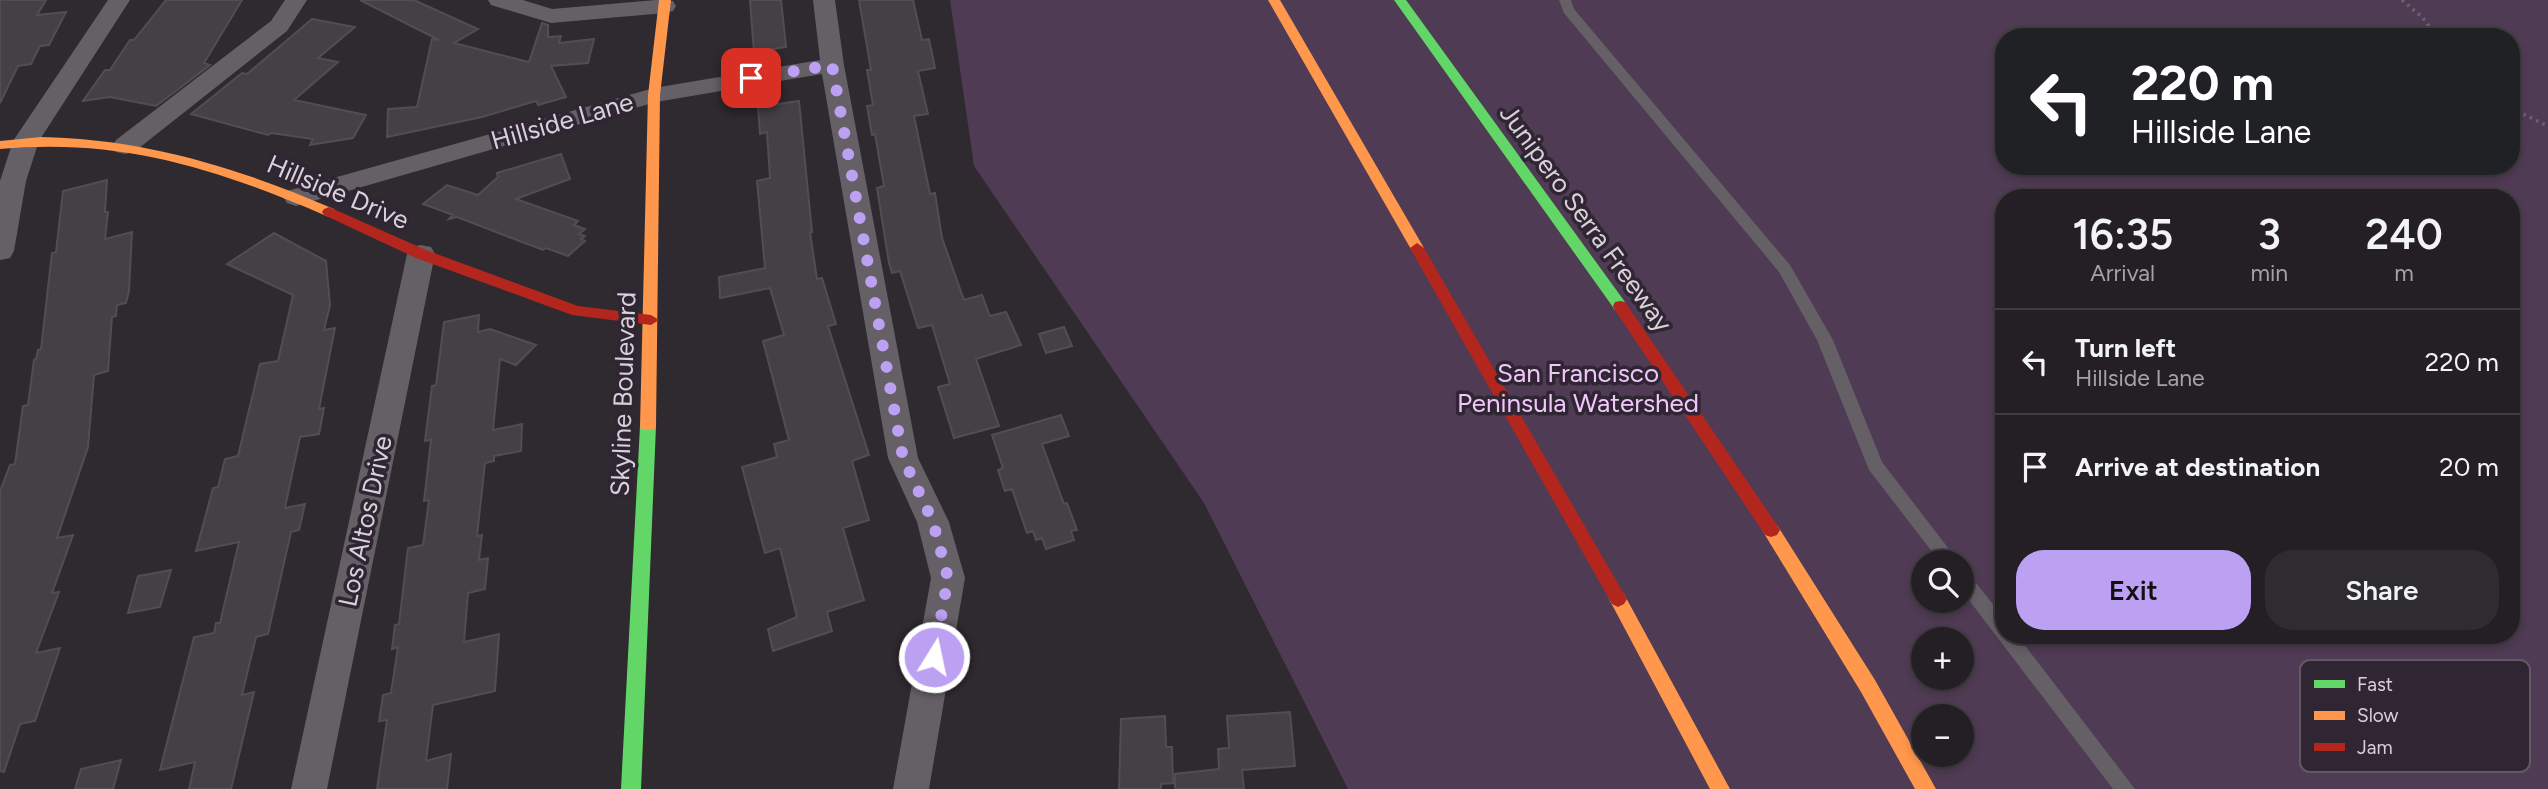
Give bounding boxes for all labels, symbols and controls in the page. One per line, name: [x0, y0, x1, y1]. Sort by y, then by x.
pin: [721, 48, 781, 108]
text: 220 m: [2131, 53, 2274, 112]
icon: left: [2016, 56, 2107, 147]
icon: arrive: [732, 59, 770, 97]
street label: Hillside Lane: [487, 85, 637, 157]
street label: Junipero Serra Freeway: [1493, 98, 1679, 338]
text: Hillside Lane: [2131, 113, 2311, 151]
street label: Hillside Drive: [262, 148, 414, 236]
text: 16:35: [2072, 209, 2173, 260]
text: 3: [2258, 209, 2281, 260]
text: 240: [2365, 209, 2443, 260]
text: Arrival: [2090, 259, 2155, 287]
text: min: [2250, 259, 2288, 287]
text: m: [2394, 259, 2414, 287]
street label: Skyline Boulevard: [603, 291, 643, 497]
text: Turn left: [2075, 332, 2176, 364]
icon: left: [2016, 343, 2054, 381]
text: 220 m: [2425, 346, 2499, 378]
park label: San Francisco Peninsula Watershed: [1457, 357, 1699, 419]
text: Hillside Lane: [2075, 364, 2205, 392]
street label: Los Altos Drive: [331, 433, 399, 609]
icon: arrive: [2016, 448, 2054, 486]
text: Arrive at destination: [2075, 451, 2320, 483]
text: 20 m: [2439, 451, 2499, 483]
map controls: [1911, 550, 1974, 767]
button: search: [1911, 550, 1974, 613]
button: Exit: [2016, 550, 2251, 630]
button: Share: [2265, 550, 2499, 630]
position arrow: [897, 620, 971, 694]
button: +: [1911, 627, 1974, 690]
legend: [2300, 660, 2530, 772]
text: Fast: [2357, 673, 2393, 696]
button: −: [1911, 704, 1974, 767]
text: Slow: [2357, 704, 2399, 727]
text: Jam: [2357, 736, 2393, 759]

